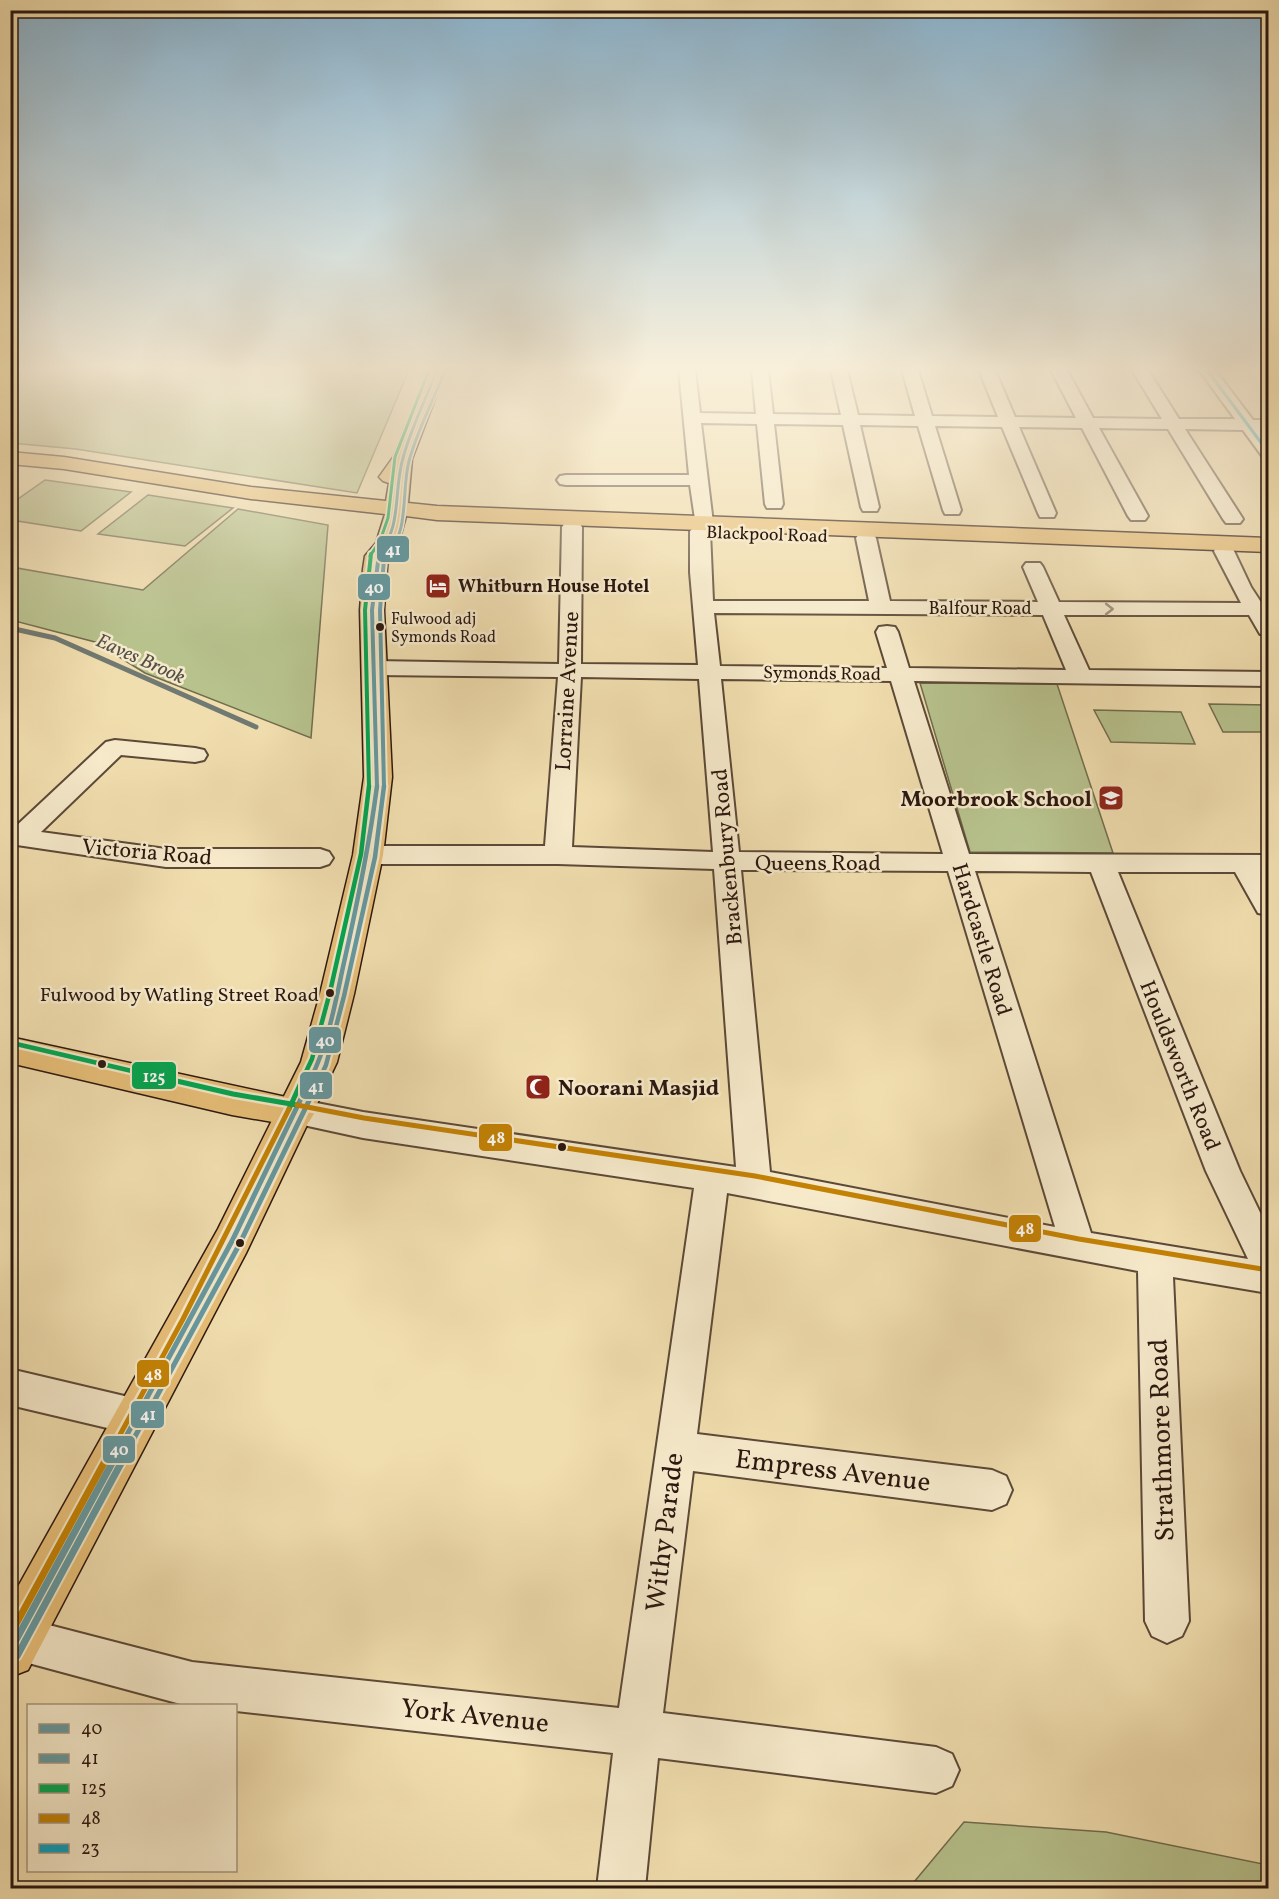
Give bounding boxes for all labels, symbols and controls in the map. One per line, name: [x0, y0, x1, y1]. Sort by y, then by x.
street label: Blackpool Road: [706, 521, 828, 550]
line badge: 41: [376, 535, 410, 563]
text: 41: [385, 540, 401, 562]
hotel icon: Whitburn House Hotel: [423, 571, 453, 601]
line badge: 40: [357, 573, 391, 601]
place label: Whitburn House Hotel: [458, 575, 649, 600]
text: 40: [364, 578, 384, 600]
street label: Balfour Road: [928, 597, 1032, 622]
one-way arrow: [1105, 603, 1114, 615]
place label: Fulwood adj Symonds Road: [391, 609, 496, 649]
street label: Lorraine Avenue: [549, 610, 588, 772]
marker: Fulwood adj Symonds Road: [374, 621, 386, 633]
water label: Eaves Brook: [91, 628, 189, 692]
street label: Symonds Road: [763, 661, 881, 688]
street label: Brackenbury Road: [705, 767, 752, 946]
school or university icon: Moorbrook School: [1096, 783, 1126, 813]
place label: Moorbrook School: [900, 785, 1092, 816]
street label: Victoria Road: [80, 832, 213, 875]
street label: Queens Road: [755, 849, 881, 880]
street label: Hardcastle Road: [943, 860, 1019, 1020]
street label: Houldsworth Road: [1130, 976, 1227, 1156]
place label: Fulwood by Watling Street Road: [40, 982, 319, 1010]
marker: Fulwood by Watling Street Road: [324, 987, 336, 999]
line badge: 40: [308, 1026, 342, 1054]
text: 40: [315, 1031, 335, 1053]
unlabelled marker: [96, 1058, 108, 1070]
line badge: 125: [131, 1061, 177, 1090]
text: 125: [143, 1067, 166, 1089]
line badge: 41: [299, 1071, 333, 1100]
mosque icon: Noorani Masjid: [523, 1072, 553, 1102]
place label: Noorani Masjid: [558, 1074, 719, 1105]
text: 41: [308, 1077, 324, 1099]
line badge: 48: [478, 1123, 513, 1152]
text: 48: [487, 1128, 505, 1150]
unlabelled marker: [556, 1141, 568, 1153]
line badge: 48: [1008, 1214, 1042, 1243]
text: 48: [1016, 1219, 1034, 1241]
unlabelled marker: [234, 1237, 246, 1249]
street label: Strathmore Road: [1140, 1338, 1186, 1542]
line badge: 48: [136, 1359, 170, 1388]
text: 48: [144, 1365, 162, 1387]
line badge: 41: [130, 1400, 165, 1429]
text: 41: [140, 1405, 156, 1427]
line badge: 40: [102, 1435, 136, 1464]
text: 40: [109, 1440, 129, 1462]
street label: Empress Avenue: [733, 1441, 933, 1503]
street label: Withy Parade: [637, 1451, 695, 1614]
street label: York Avenue: [399, 1690, 551, 1744]
legend: [27, 1704, 237, 1872]
text: 40: [81, 1717, 102, 1742]
text: 41: [81, 1747, 99, 1772]
text: 125: [81, 1777, 106, 1802]
text: 48: [81, 1807, 101, 1832]
text: 23: [81, 1837, 99, 1862]

